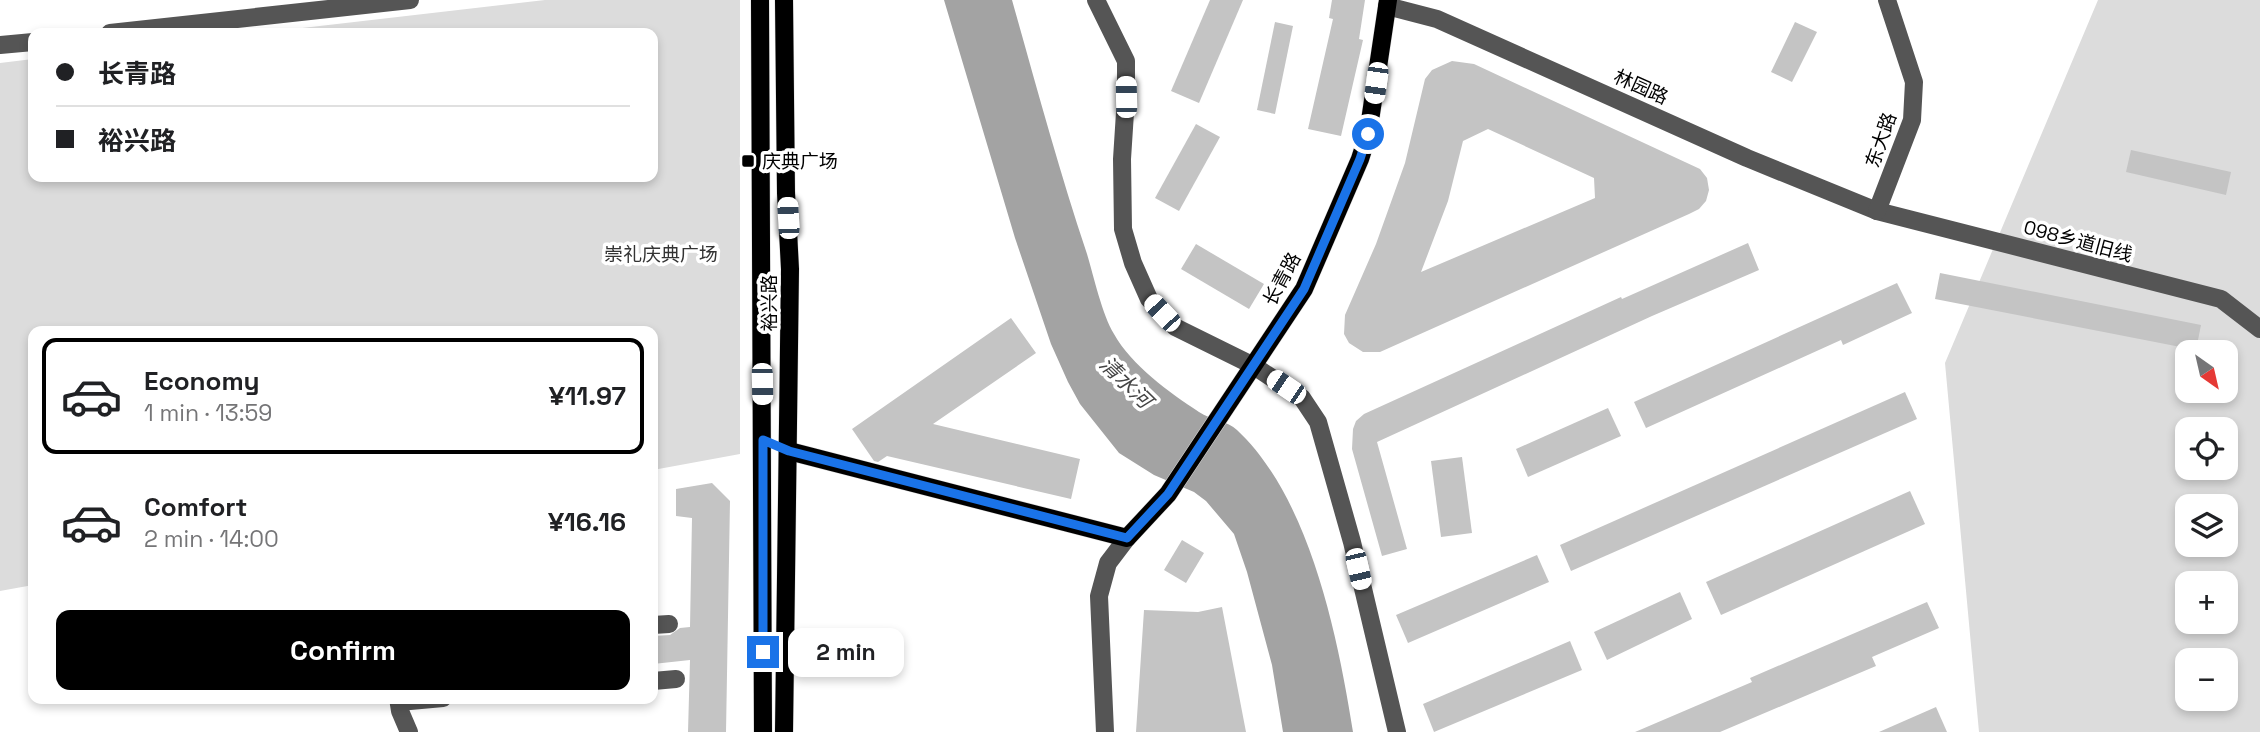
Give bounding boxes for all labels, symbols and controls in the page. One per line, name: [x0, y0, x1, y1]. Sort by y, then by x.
text: 长青路: [98, 57, 176, 91]
car: [1363, 61, 1390, 105]
street label: 林园路: [1610, 64, 1672, 110]
car: [1116, 76, 1137, 118]
street label: 东大路: [1860, 109, 1902, 171]
route start: [1352, 118, 1384, 150]
text: 裕兴路: [98, 124, 176, 158]
place label: 庆典广场: [762, 149, 838, 174]
marker: 庆典广场: [740, 153, 756, 169]
car: [777, 196, 800, 240]
street label: 098乡道旧线: [2021, 214, 2135, 268]
park label: 崇礼庆典广场: [604, 242, 718, 267]
street label: 长青路: [1258, 248, 1306, 310]
street label: 裕兴路: [757, 274, 782, 332]
car: [1140, 290, 1185, 336]
north arrow: [2175, 340, 2238, 402]
map controls: [2175, 340, 2238, 711]
water label: 清水河: [1094, 350, 1161, 416]
car: [752, 363, 773, 405]
text: Economy: [144, 364, 260, 398]
icon: car: [60, 365, 123, 428]
car: [1263, 367, 1310, 407]
text: ¥11.97: [549, 379, 626, 413]
text: 1 min · 13:59: [144, 398, 272, 428]
button: locate: [2175, 417, 2238, 480]
text: Comfort: [144, 490, 247, 524]
icon: car: [60, 491, 123, 554]
button: layers: [2175, 494, 2238, 557]
text: ¥16.16: [548, 505, 626, 539]
text: 2 min · 14:00: [144, 524, 279, 554]
car: [1344, 546, 1373, 592]
button: +: [2175, 571, 2238, 634]
button: Confirm: [56, 610, 630, 690]
callout: 2 min: [788, 628, 903, 676]
route end: [747, 636, 779, 668]
text: 2 min: [816, 637, 876, 667]
button: −: [2175, 648, 2238, 711]

